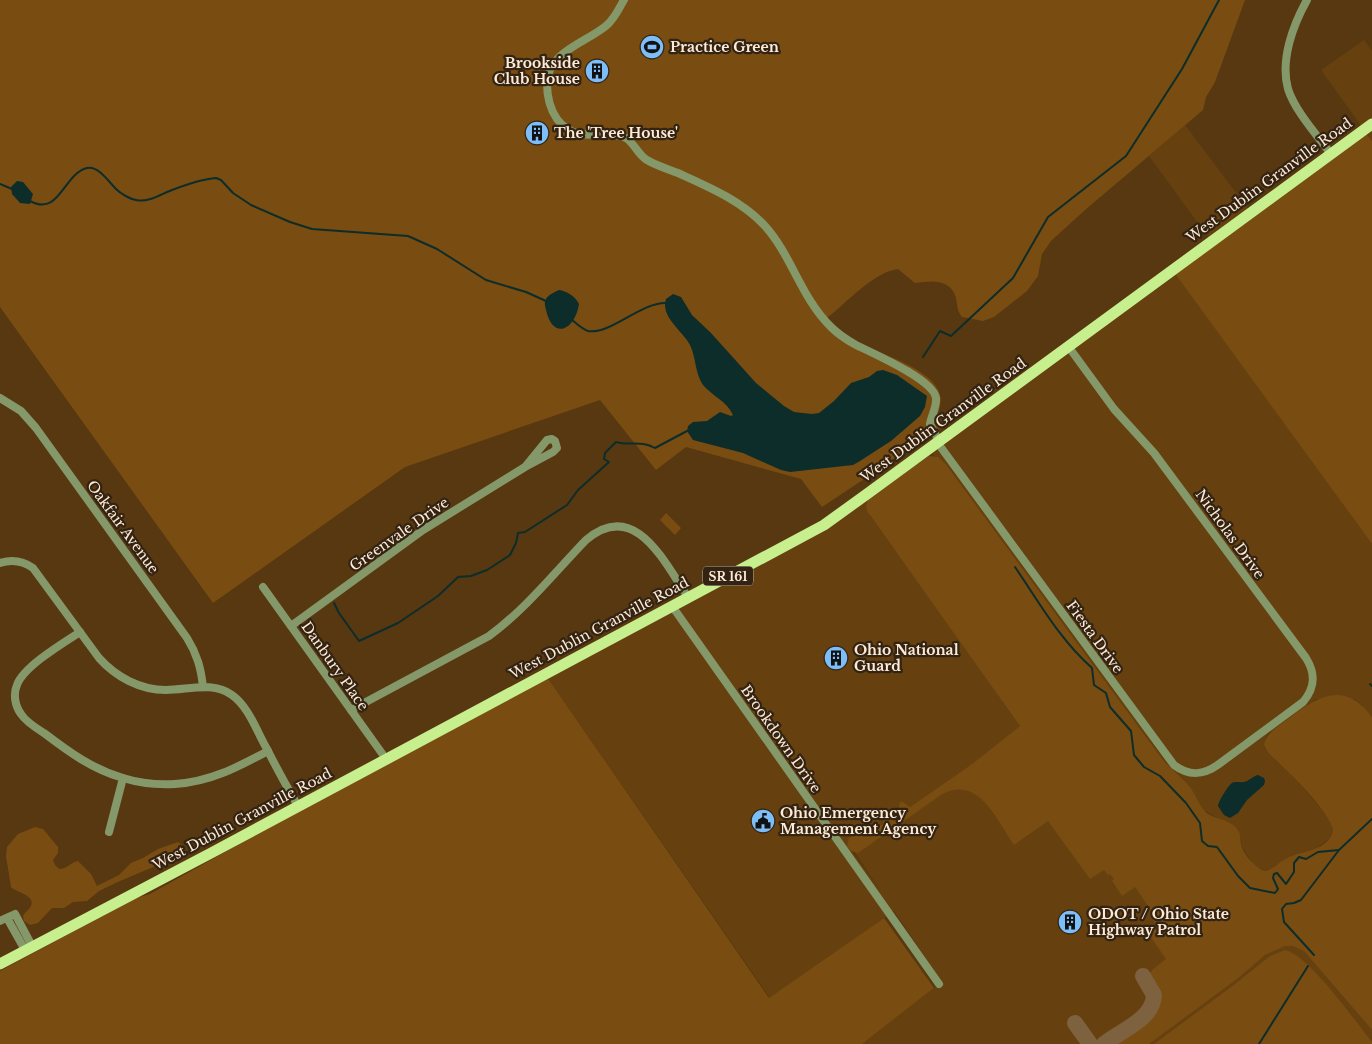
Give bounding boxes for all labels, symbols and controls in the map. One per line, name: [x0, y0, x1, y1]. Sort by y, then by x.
sports icon: Practice Green: [639, 34, 665, 60]
place label: Practice Green: [670, 38, 779, 56]
place label: Brookside Club House: [494, 54, 580, 88]
building icon: Brookside Club House: [584, 58, 610, 84]
street label: West Dublin Granville Road: [1182, 113, 1356, 247]
building icon: The 'Tree House': [524, 120, 550, 146]
place label: The 'Tree House': [554, 124, 678, 142]
street label: West Dublin Granville Road: [856, 353, 1030, 487]
street label: Oakfair Avenue: [83, 477, 163, 577]
street label: Nicholas Drive: [1192, 486, 1268, 582]
street label: Greenvale Drive: [346, 493, 452, 575]
road number: SR 161: [703, 566, 753, 586]
street label: West Dublin Granville Road: [505, 573, 692, 684]
street label: Fiesta Drive: [1063, 597, 1127, 677]
street label: Danbury Place: [298, 618, 372, 714]
place label: Ohio National Guard: [854, 641, 959, 675]
building icon: Ohio National Guard: [823, 645, 849, 671]
street label: Brookdown Drive: [737, 682, 825, 796]
street label: West Dublin Granville Road: [148, 764, 335, 875]
place label: Ohio Emergency Management Agency: [780, 804, 937, 838]
public building icon: Ohio Emergency Management Agency: [750, 808, 776, 834]
place label: ODOT / Ohio State Highway Patrol: [1088, 905, 1229, 939]
building icon: ODOT / Ohio State Highway Patrol: [1057, 909, 1083, 935]

